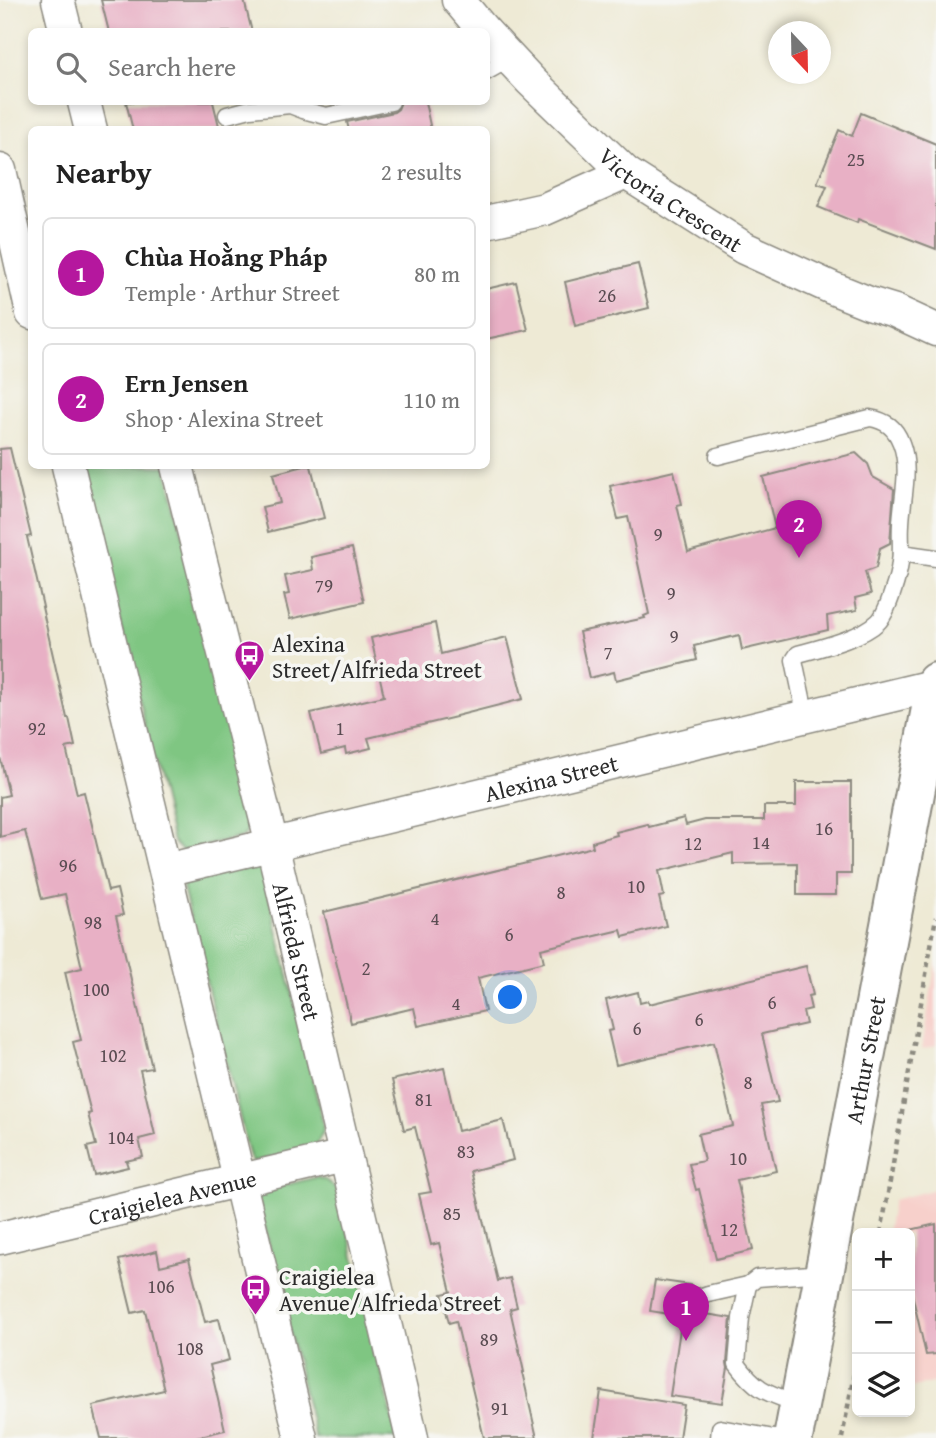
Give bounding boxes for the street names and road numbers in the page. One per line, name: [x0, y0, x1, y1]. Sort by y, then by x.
street label: Victoria Crescent: [592, 139, 749, 260]
street label: Alexina Street: [481, 746, 621, 809]
street label: Alfrieda Street: [265, 879, 330, 1024]
street label: Arthur Street: [836, 993, 893, 1127]
street label: Craigielea Avenue: [85, 1161, 259, 1233]

